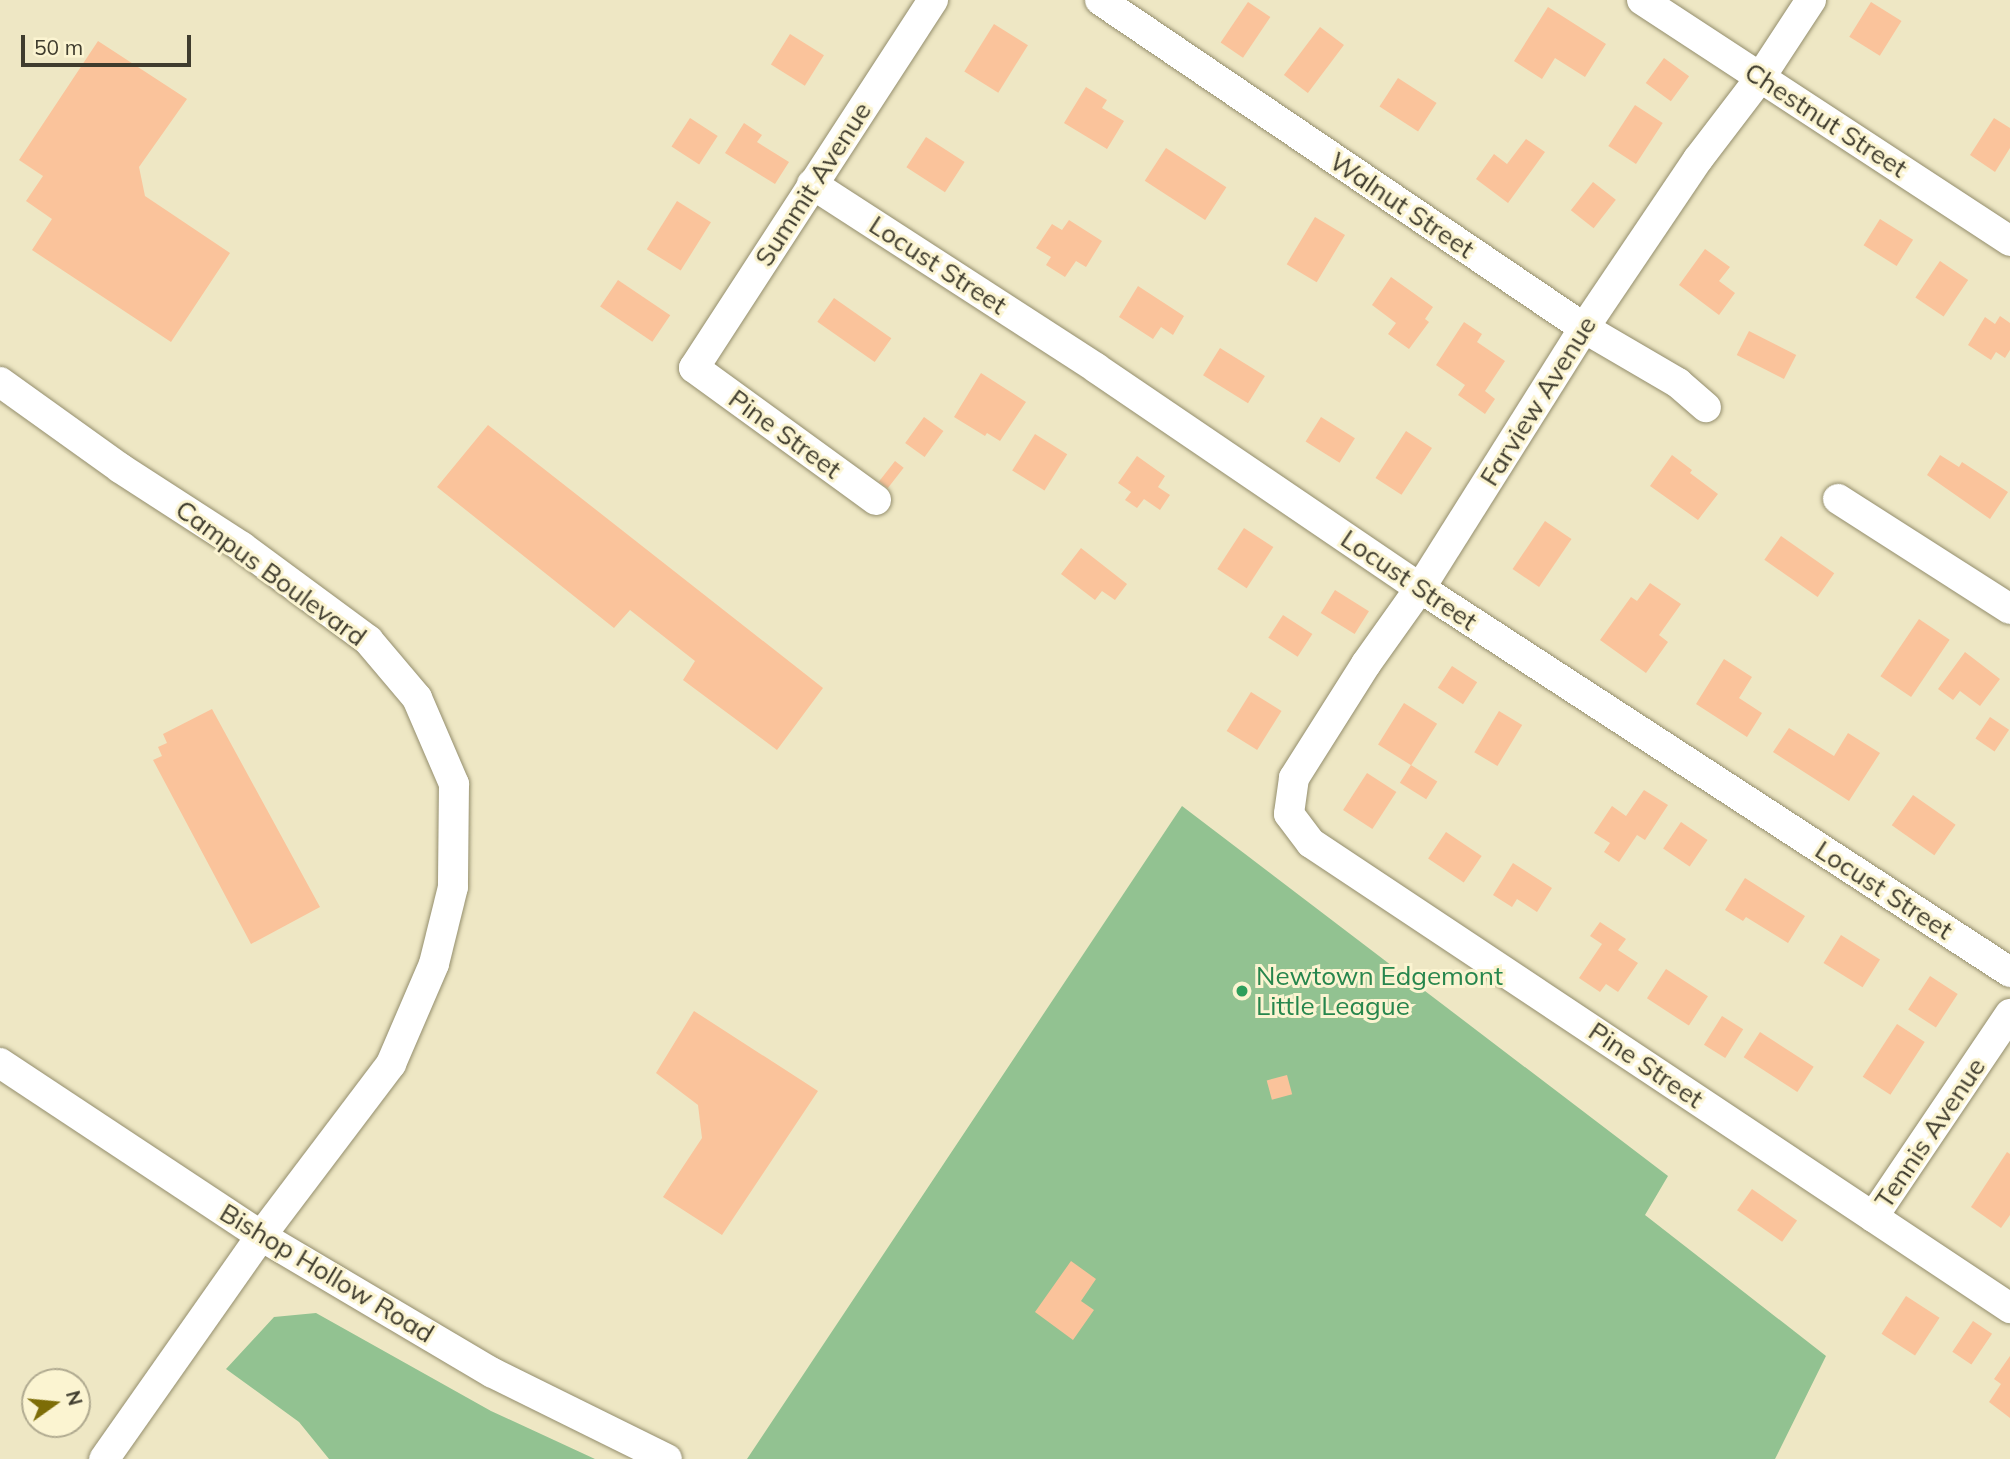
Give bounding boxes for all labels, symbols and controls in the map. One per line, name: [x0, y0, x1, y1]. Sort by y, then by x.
scale bar: [24, 21, 194, 65]
text: 50 m: [34, 34, 83, 60]
street label: Chestnut Street: [1739, 56, 1913, 184]
street label: Summit Avenue: [748, 96, 878, 272]
street label: Walnut Street: [1324, 145, 1480, 265]
street label: Locust Street: [864, 209, 1012, 321]
street label: Farview Avenue: [1473, 311, 1603, 491]
street label: Pine Street: [723, 383, 847, 485]
street label: Campus Boulevard: [170, 493, 372, 653]
street label: Locust Street: [1335, 523, 1483, 637]
street label: Locust Street: [1810, 834, 1958, 946]
place label: Newtown Edgemont Little League: [1256, 960, 1503, 1021]
marker: Newtown Edgemont Little League: [1234, 983, 1250, 999]
street label: Pine Street: [1583, 1015, 1709, 1115]
street label: Tennis Avenue: [1868, 1052, 1992, 1214]
street label: Bishop Hollow Road: [214, 1197, 440, 1349]
north arrow: [21, 1368, 91, 1438]
text: N: [61, 1388, 88, 1408]

